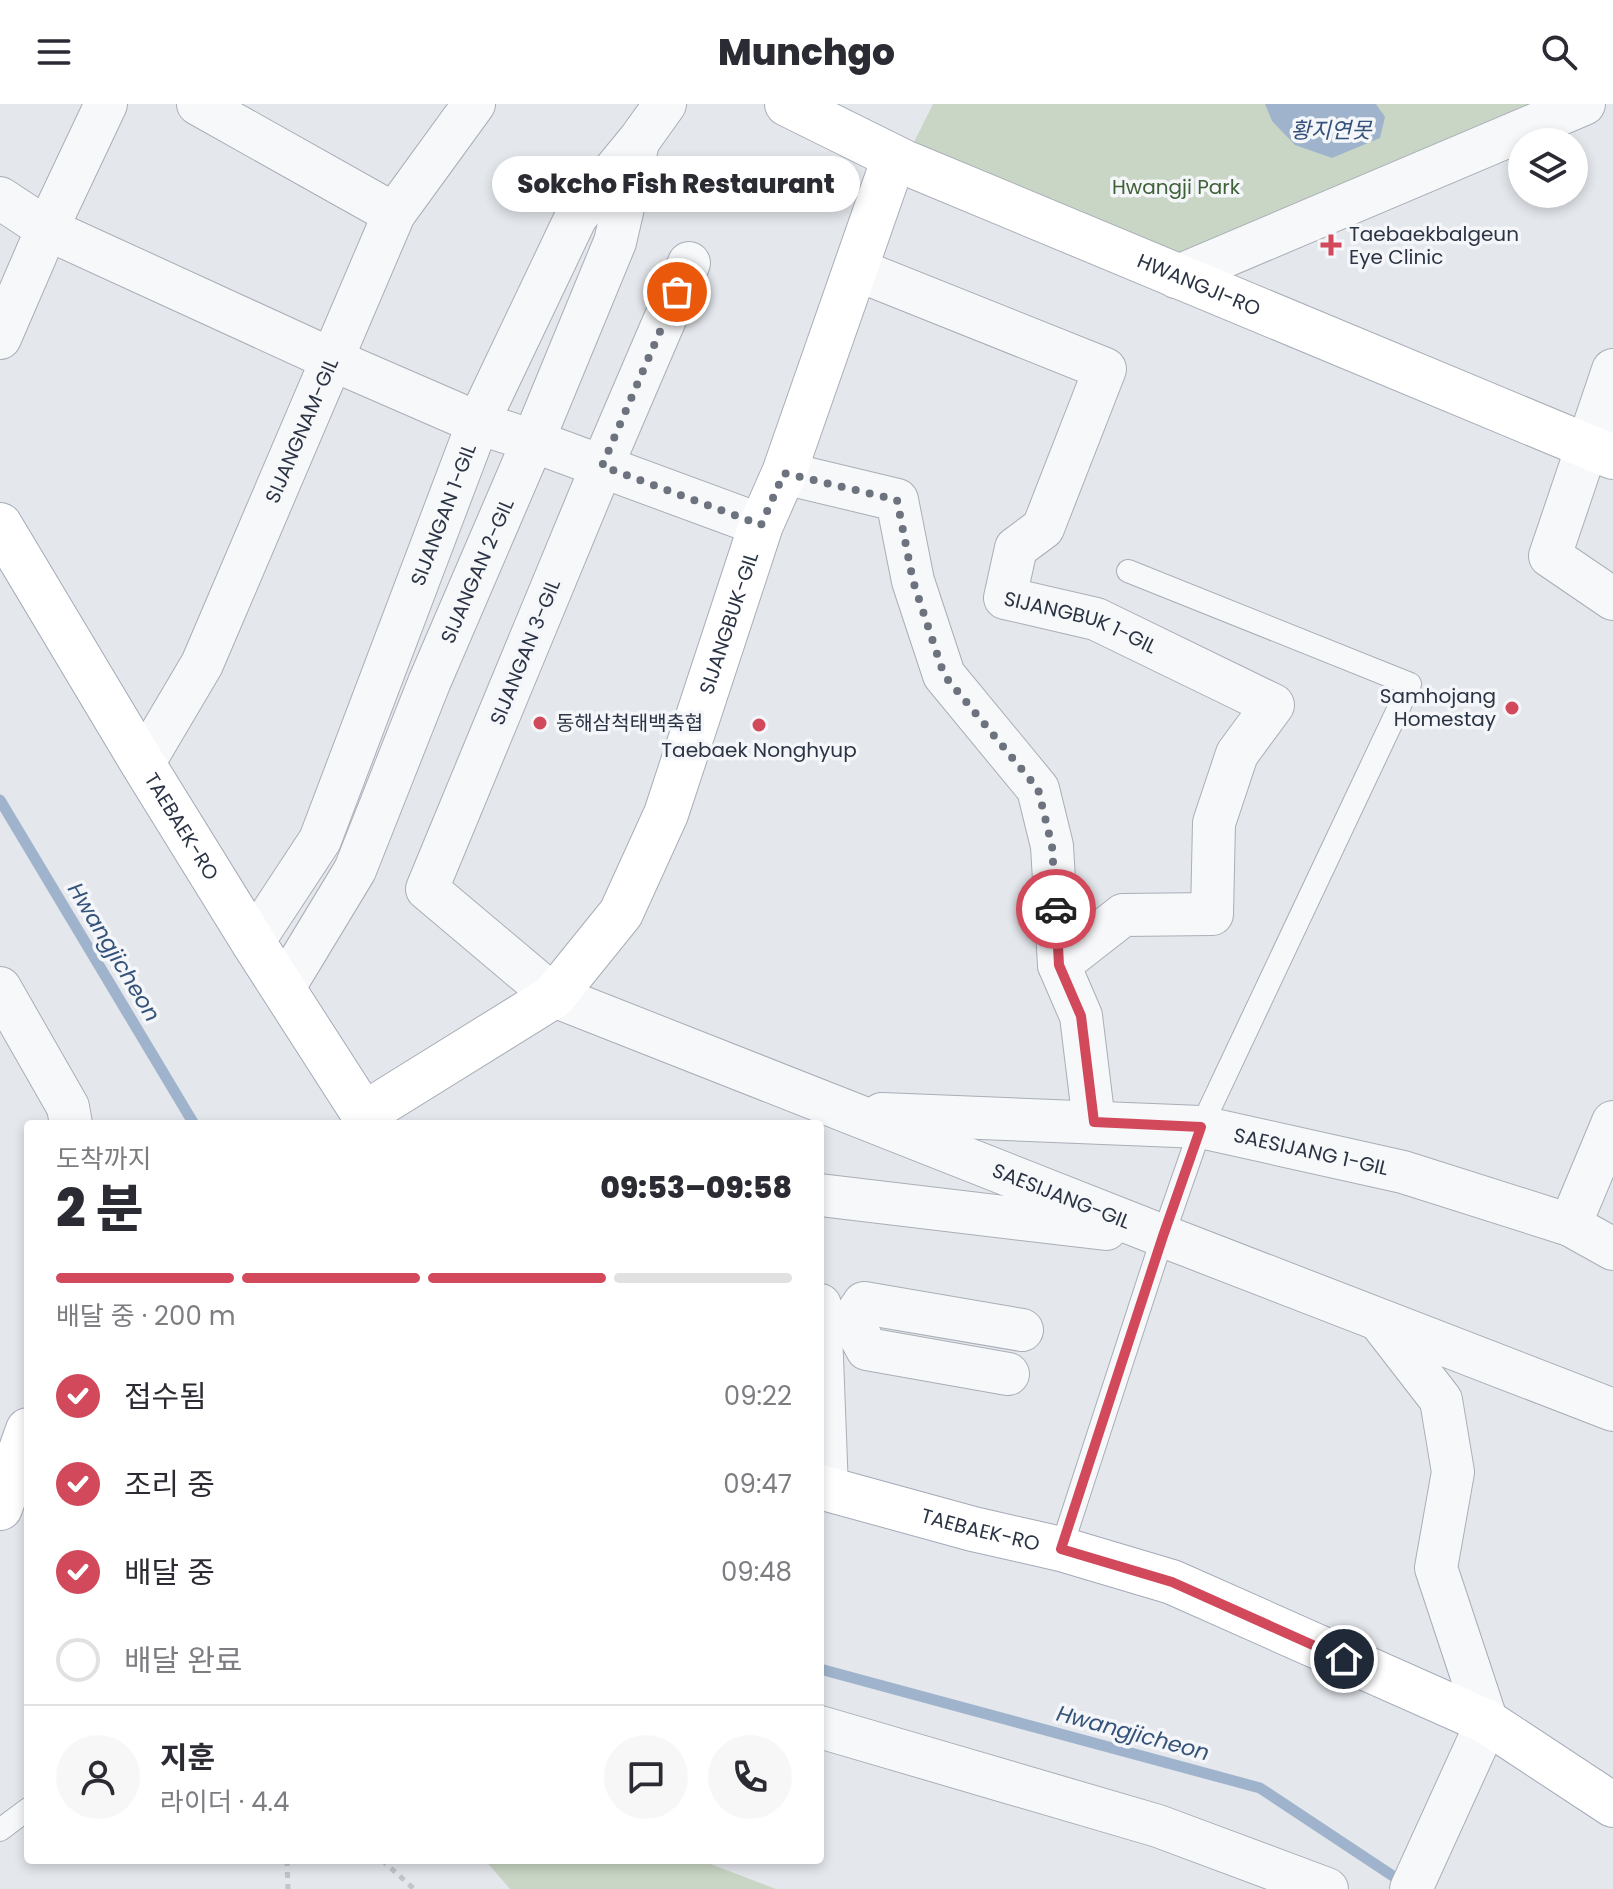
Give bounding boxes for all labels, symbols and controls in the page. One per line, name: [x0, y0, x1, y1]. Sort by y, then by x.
text: Munchgo: [718, 27, 895, 78]
icon: menu: [32, 30, 76, 74]
icon: search: [1537, 30, 1581, 74]
water label: 황지연못: [1291, 115, 1373, 146]
map controls: [1508, 128, 1588, 208]
button: layers: [1508, 128, 1588, 208]
callout: Sokcho Fish Restaurant: [493, 156, 861, 212]
text: Sokcho Fish Restaurant: [517, 166, 835, 202]
park label: Hwangji Park: [1112, 173, 1241, 201]
place label: Taebaekbalgeun Eye Clinic: [1349, 220, 1519, 271]
marker: Taebaekbalgeun Eye Clinic: [1320, 234, 1342, 256]
street label: HWANGJI-RO: [1133, 247, 1265, 323]
pin: [643, 258, 711, 326]
icon: bag: [655, 270, 699, 314]
street label: SIJANGNAM-GIL: [258, 353, 345, 507]
street label: SIJANGAN 1-GIL: [404, 439, 483, 590]
street label: SIJANGAN 2-GIL: [434, 494, 521, 648]
street label: SIJANGBUK-GIL: [692, 548, 765, 698]
street label: SIJANGAN 3-GIL: [483, 574, 567, 729]
street label: SIJANGBUK 1-GIL: [1001, 584, 1162, 661]
place label: Samhojang Homestay: [1380, 682, 1496, 733]
marker: Samhojang Homestay: [1503, 699, 1521, 717]
place label: 동해삼척태백축협: [556, 709, 703, 737]
marker: 동해삼척태백축협: [531, 714, 549, 732]
marker: Taebaek Nonghyup: [750, 716, 768, 734]
place label: Taebaek Nonghyup: [661, 736, 857, 764]
street label: TAEBAEK-RO: [138, 767, 225, 886]
courier: [1016, 869, 1096, 949]
water label: Hwangjicheon: [60, 877, 168, 1027]
icon: car: [1034, 887, 1078, 931]
street label: SAESIJANG 1-GIL: [1231, 1121, 1391, 1182]
text: 도착까지: [56, 1141, 152, 1177]
street label: SAESIJANG-GIL: [988, 1156, 1135, 1236]
text: 09:53–09:58: [600, 1166, 792, 1209]
text: 2 분: [56, 1172, 143, 1245]
text: 배달 중 · 200 m: [56, 1298, 235, 1334]
icon: check: [56, 1374, 100, 1418]
text: 접수됨: [124, 1375, 207, 1418]
text: 09:22: [724, 1378, 792, 1414]
icon: check: [56, 1462, 100, 1506]
text: 조리 중: [124, 1463, 215, 1506]
text: 09:47: [723, 1466, 792, 1502]
street label: TAEBAEK-RO: [918, 1501, 1043, 1558]
icon: check: [56, 1550, 100, 1594]
text: 배달 중: [124, 1551, 215, 1594]
text: 09:48: [721, 1554, 792, 1590]
pin: [1310, 1625, 1378, 1693]
icon: home: [1322, 1637, 1366, 1681]
text: 배달 완료: [124, 1639, 242, 1682]
water label: Hwangjicheon: [1053, 1698, 1213, 1768]
button: person: [56, 1735, 140, 1819]
button: chat: [604, 1735, 688, 1819]
button: phone: [708, 1735, 792, 1819]
text: 지훈: [160, 1736, 215, 1779]
text: 라이더 · 4.4: [160, 1784, 289, 1820]

